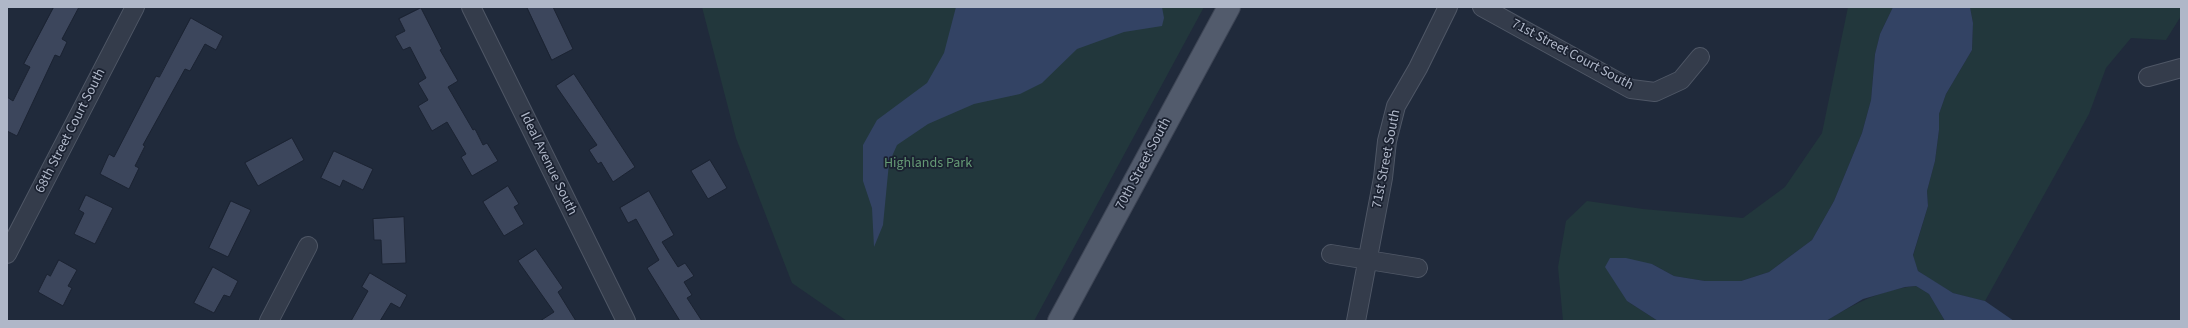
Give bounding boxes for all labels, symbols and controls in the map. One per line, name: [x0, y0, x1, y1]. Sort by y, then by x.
street label: 71st Street Court South: [1508, 16, 1636, 94]
street label: 68th Street Court South: [32, 66, 110, 196]
street label: 71st Street South: [1369, 108, 1405, 210]
street label: Ideal Avenue South: [516, 110, 580, 218]
street label: 70th Street South: [1113, 115, 1175, 213]
park label: Highlands Park: [884, 156, 972, 172]

